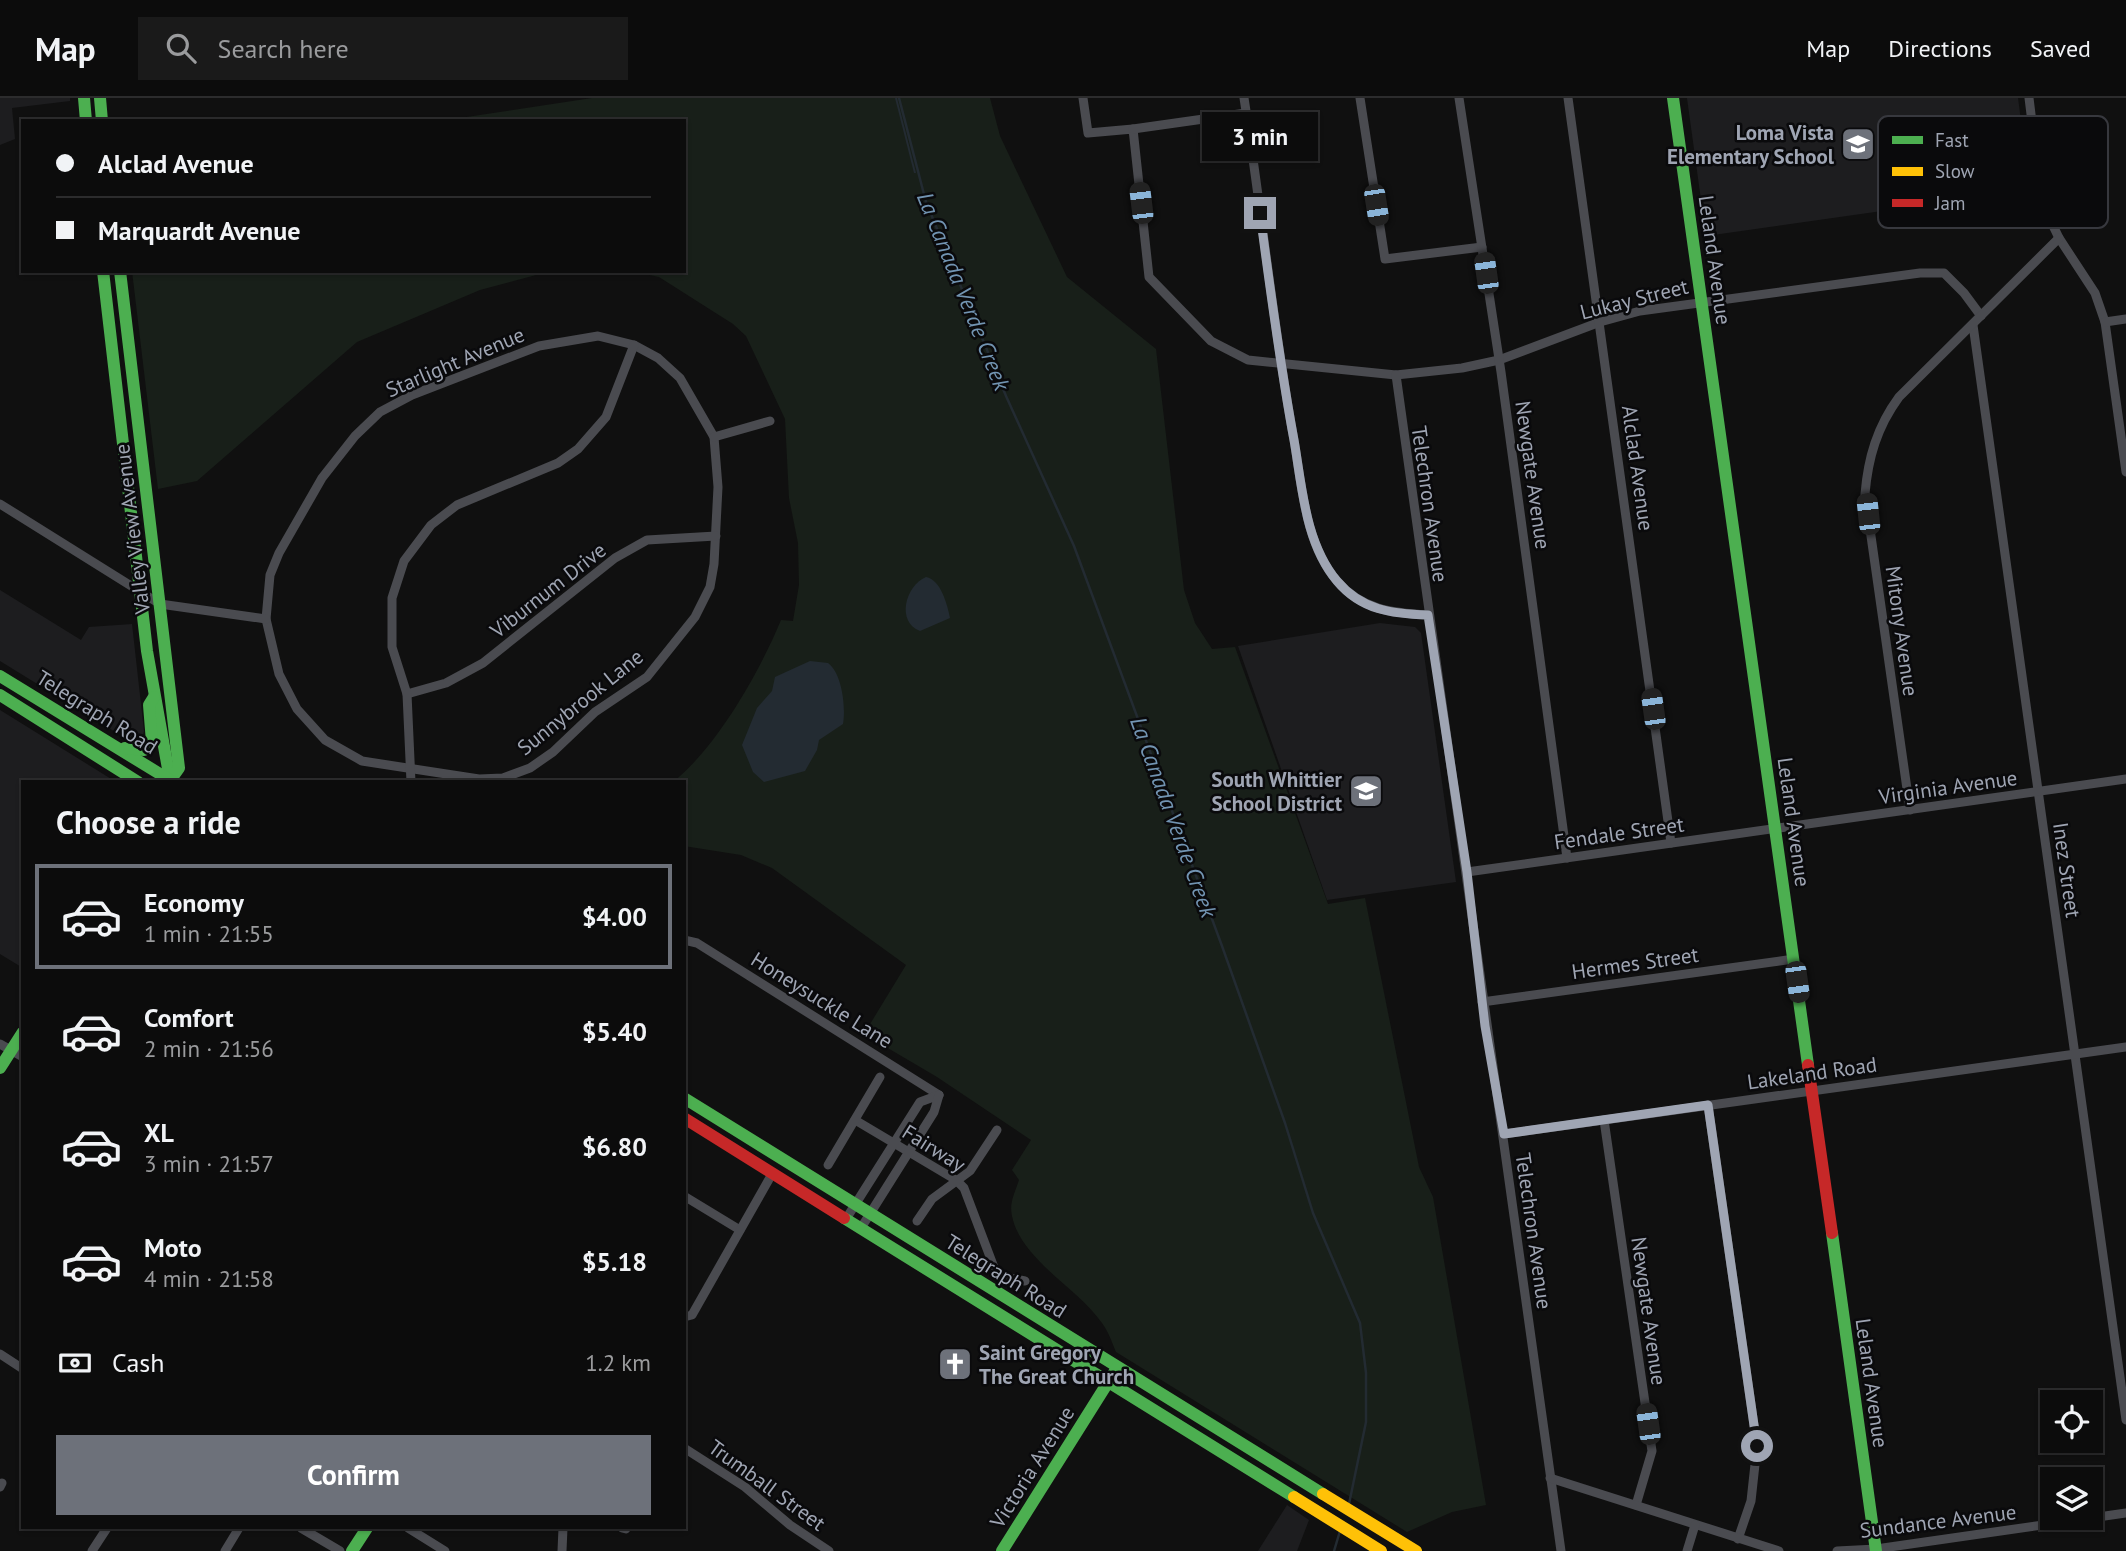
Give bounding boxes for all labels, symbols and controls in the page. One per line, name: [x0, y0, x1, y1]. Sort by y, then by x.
search box: [138, 17, 628, 80]
text: Map: [35, 27, 96, 70]
icon: search: [162, 29, 200, 67]
text: Search here: [218, 32, 349, 65]
text: Map: [1806, 33, 1850, 64]
text: Directions: [1888, 33, 1992, 64]
text: Saved: [2030, 33, 2091, 64]
callout: 3 min: [1202, 111, 1318, 160]
legend: [1878, 116, 2108, 228]
place label: Loma Vista Elementary School: [1667, 119, 1835, 170]
text: 3 min: [1232, 122, 1288, 151]
school or university icon: Loma Vista Elementary School: [1839, 125, 1877, 163]
text: Fast: [1935, 128, 1969, 152]
text: Alclad Avenue: [98, 147, 254, 180]
text: Slow: [1935, 159, 1975, 183]
car: [1129, 181, 1154, 225]
car: [1363, 183, 1390, 227]
water label: La Canada Verde Creek: [911, 188, 1018, 396]
text: Jam: [1934, 191, 1965, 215]
street label: Leland Avenue: [1693, 194, 1737, 326]
route end: [1244, 197, 1276, 229]
text: Marquardt Avenue: [98, 214, 301, 247]
car: [1473, 251, 1500, 295]
street label: Lukay Street: [1577, 273, 1691, 325]
street label: Starlight Avenue: [382, 321, 528, 403]
street label: Newgate Avenue: [1509, 399, 1557, 551]
street label: Alclad Avenue: [1616, 404, 1660, 532]
street label: Telechron Avenue: [1406, 424, 1454, 584]
street label: Valley View Avenue: [108, 442, 156, 617]
car: [1856, 492, 1881, 536]
street label: Viburnum Drive: [484, 536, 611, 644]
street label: Mitony Avenue: [1879, 564, 1925, 698]
street label: Sunnybrook Lane: [512, 643, 648, 761]
street label: Telegraph Road: [31, 664, 163, 760]
car: [1640, 687, 1667, 731]
water label: La Canada Verde Creek: [1124, 713, 1224, 923]
street label: Leland Avenue: [1772, 756, 1816, 888]
street label: Virginia Avenue: [1876, 764, 2019, 810]
place label: South Whittier School District: [1211, 766, 1343, 817]
school or university icon: South Whittier School District: [1347, 772, 1385, 810]
text: Choose a ride: [56, 801, 241, 843]
street label: Fendale Street: [1552, 811, 1686, 855]
street label: Inez Street: [2047, 821, 2087, 919]
icon: car: [60, 885, 123, 948]
text: Economy: [144, 886, 244, 919]
text: $4.00: [582, 900, 647, 933]
text: 1 min · 21:55: [144, 919, 274, 948]
street label: Hermes Street: [1570, 941, 1700, 985]
street label: Honeysuckle Lane: [746, 946, 898, 1054]
car: [1784, 960, 1811, 1004]
icon: car: [60, 1000, 123, 1063]
text: Comfort: [144, 1001, 234, 1034]
text: $5.40: [582, 1015, 647, 1048]
text: 2 min · 21:56: [144, 1034, 274, 1063]
street label: Lakeland Road: [1745, 1051, 1879, 1095]
icon: car: [60, 1115, 123, 1178]
text: XL: [144, 1116, 174, 1149]
street label: Fairway: [897, 1118, 971, 1178]
text: $6.80: [582, 1130, 647, 1163]
text: 3 min · 21:57: [144, 1149, 274, 1178]
street label: Telechron Avenue: [1510, 1151, 1558, 1311]
street label: Telegraph Road: [940, 1228, 1072, 1324]
icon: car: [60, 1230, 123, 1293]
text: Moto: [144, 1231, 202, 1264]
street label: Newgate Avenue: [1625, 1235, 1673, 1387]
text: $5.18: [582, 1245, 647, 1278]
text: 4 min · 21:58: [144, 1264, 274, 1293]
street label: Leland Avenue: [1850, 1317, 1894, 1449]
place label: Saint Gregory The Great Church: [979, 1339, 1134, 1390]
icon: cash: [56, 1344, 94, 1382]
church icon: Saint Gregory The Great Church: [936, 1345, 974, 1383]
text: Cash: [112, 1346, 164, 1379]
text: 1.2 km: [585, 1348, 651, 1377]
map controls: [2040, 1390, 2103, 1530]
button: locate: [2040, 1390, 2103, 1453]
street label: Victoria Avenue: [983, 1401, 1080, 1534]
car: [1635, 1402, 1662, 1446]
route start: [1741, 1430, 1773, 1462]
street label: Trumball Street: [703, 1433, 831, 1537]
button: Confirm: [56, 1435, 651, 1515]
button: layers: [2040, 1467, 2103, 1530]
street label: Sundance Avenue: [1858, 1498, 2018, 1544]

